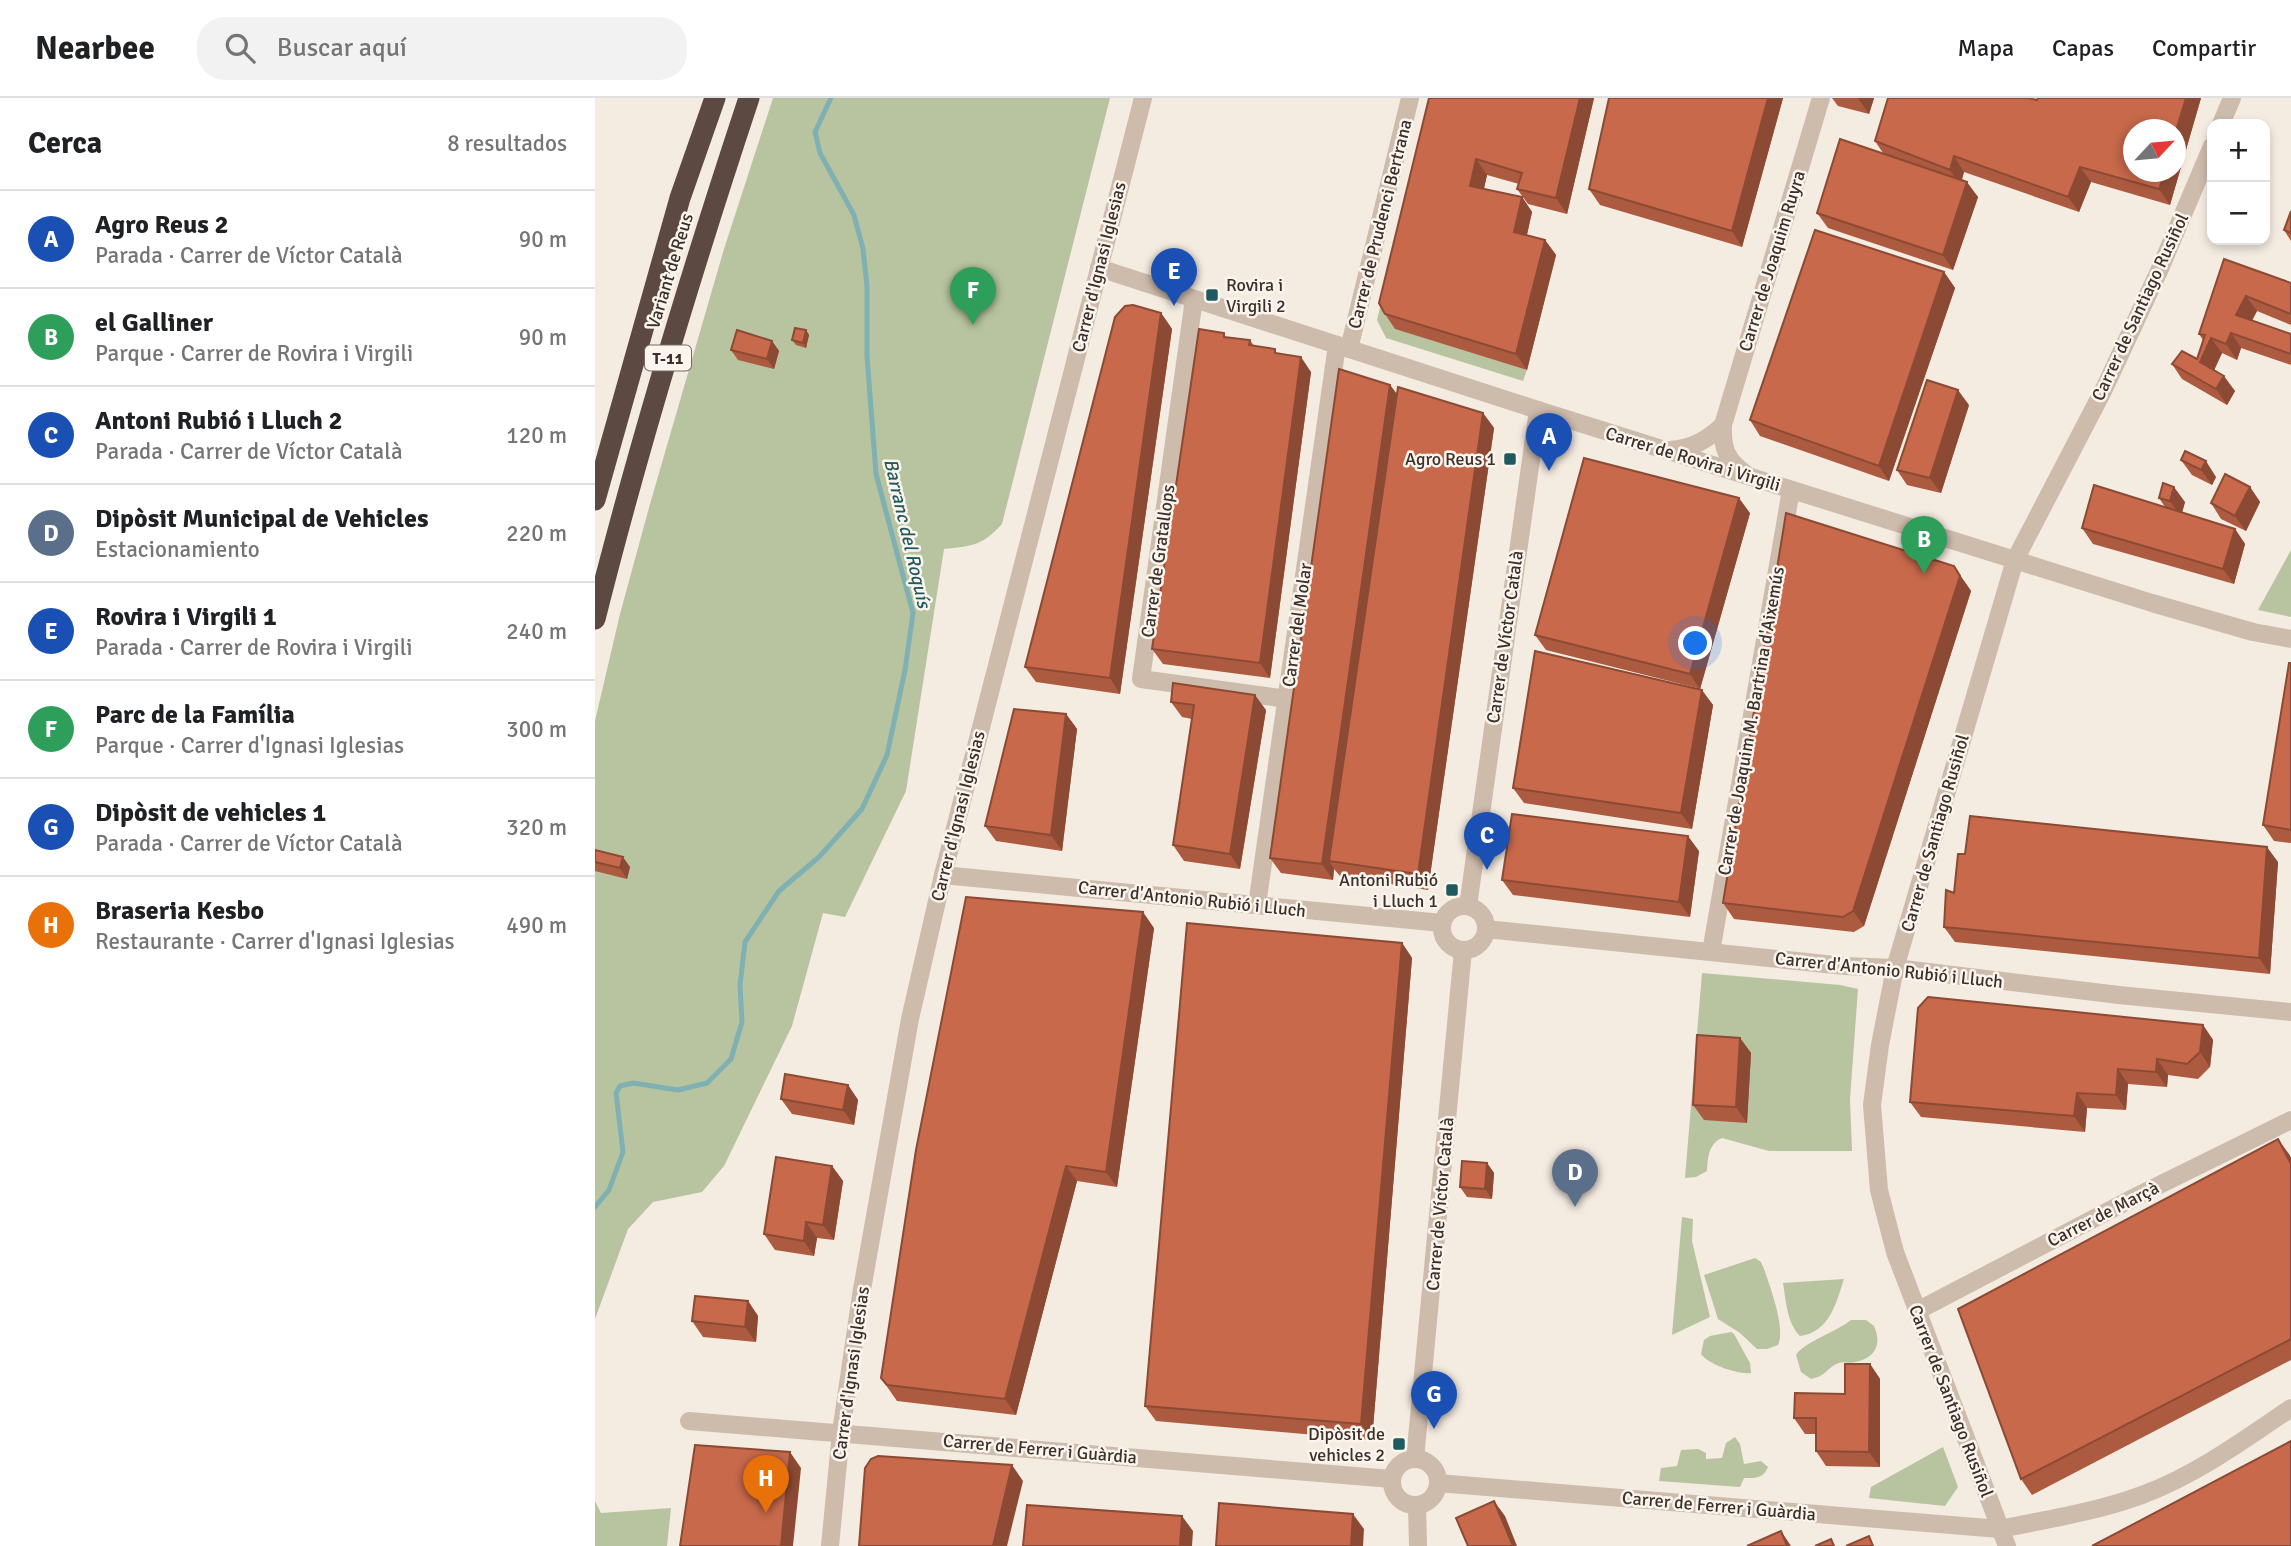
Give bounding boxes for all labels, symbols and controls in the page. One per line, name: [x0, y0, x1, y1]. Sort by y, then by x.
search box: [197, 17, 687, 80]
text: Nearbee: [35, 28, 155, 69]
icon: search: [221, 29, 259, 67]
text: Buscar aquí: [277, 32, 407, 64]
text: Mapa: [1958, 33, 2014, 63]
text: Capas: [2052, 33, 2114, 63]
text: Compartir: [2152, 33, 2256, 63]
street label: Carrer de Prudenci Bertrana: [1343, 117, 1417, 331]
north arrow: [2123, 119, 2186, 182]
map controls: [2207, 119, 2270, 245]
button: +: [2207, 119, 2270, 182]
text: Cerca: [28, 125, 102, 162]
text: 8 resultados: [447, 129, 567, 158]
street label: Carrer de Joaquim Ruyra: [1734, 168, 1810, 354]
street label: Carrer d'Ignasi Iglesias: [1067, 179, 1131, 354]
button: −: [2207, 182, 2270, 245]
text: Agro Reus 2: [95, 209, 229, 241]
street label: Variant de Reus: [642, 210, 698, 331]
street label: Carrer de Santiago Rusiñol: [2087, 210, 2193, 404]
text: A: [44, 225, 58, 254]
text: 90 m: [519, 225, 567, 254]
text: Parada · Carrer de Víctor Català: [95, 241, 403, 270]
pin: E: [1151, 248, 1197, 306]
pin: F: [950, 267, 996, 325]
place label: Rovira i Virgili 2: [1226, 274, 1286, 317]
marker: Rovira i Virgili 2: [1204, 287, 1220, 303]
text: el Galliner: [95, 307, 213, 339]
text: B: [44, 323, 58, 352]
text: 90 m: [519, 323, 567, 352]
text: Parque · Carrer de Rovira i Virgili: [95, 339, 413, 368]
road number: T-11: [645, 346, 691, 370]
text: Antoni Rubió i Lluch 2: [95, 405, 343, 437]
pin: A: [1526, 413, 1572, 471]
text: C: [44, 421, 58, 450]
text: 120 m: [506, 421, 567, 450]
street label: Carrer de Rovira i Virgili: [1603, 422, 1783, 496]
text: Parada · Carrer de Víctor Català: [95, 437, 403, 466]
place label: Agro Reus 1: [1405, 448, 1496, 470]
marker: Agro Reus 1: [1502, 451, 1518, 467]
water label: Barranc del Roquís: [878, 456, 936, 612]
street label: Carrer de Gratallops: [1136, 483, 1180, 639]
text: Dipòsit Municipal de Vehicles: [95, 503, 428, 535]
pin: B: [1901, 516, 1947, 574]
text: D: [43, 519, 59, 548]
text: 220 m: [506, 519, 567, 548]
text: Estacionamiento: [95, 535, 260, 564]
street label: Carrer de Víctor Català: [1482, 549, 1528, 725]
street label: Carrer del Molar: [1277, 561, 1317, 688]
street label: Carrer de Joaquim M. Bartrina d'Aixemús: [1713, 565, 1789, 877]
text: Rovira i Virgili 1: [95, 601, 277, 633]
text: E: [44, 617, 58, 646]
text: 240 m: [506, 617, 567, 646]
your location: [1678, 626, 1712, 660]
text: Parada · Carrer de Rovira i Virgili: [95, 633, 413, 662]
text: Parc de la Família: [95, 699, 295, 731]
text: F: [45, 715, 57, 744]
text: 300 m: [506, 715, 567, 744]
street label: Carrer d'Ignasi Iglesias: [926, 728, 990, 903]
text: Parque · Carrer d'Ignasi Iglesias: [95, 731, 404, 760]
street label: Carrer de Santiago Rusiñol: [1896, 732, 1974, 934]
text: Dipòsit de vehicles 1: [95, 797, 326, 829]
pin: C: [1464, 812, 1510, 870]
text: G: [43, 813, 59, 842]
text: 320 m: [506, 813, 567, 842]
text: Parada · Carrer de Víctor Català: [95, 829, 403, 858]
place label: Antoni Rubió i Lluch 1: [1339, 869, 1438, 912]
street label: Carrer d'Antonio Rubió i Lluch: [1077, 876, 1307, 922]
marker: Antoni Rubió i Lluch 1: [1444, 882, 1460, 898]
text: Braseria Kesbo: [95, 895, 264, 927]
text: H: [43, 911, 59, 940]
text: 490 m: [506, 911, 567, 940]
text: Restaurante · Carrer d'Ignasi Iglesias: [95, 927, 455, 956]
street label: Carrer d'Antonio Rubió i Lluch: [1774, 947, 2004, 993]
street label: Carrer de Víctor Català: [1421, 1116, 1459, 1292]
pin: D: [1552, 1149, 1598, 1207]
street label: Carrer de Marçà: [2043, 1176, 2163, 1252]
street label: Carrer d'Ignasi Iglesias: [828, 1285, 874, 1461]
street label: Carrer de Santiago Rusiñol: [1904, 1302, 1998, 1500]
pin: G: [1411, 1371, 1457, 1429]
place label: Dipòsit de vehicles 2: [1308, 1423, 1385, 1466]
street label: Carrer de Ferrer i Guàrdia: [942, 1430, 1138, 1468]
marker: Dipòsit de vehicles 2: [1391, 1436, 1407, 1452]
pin: H: [743, 1455, 789, 1513]
street label: Carrer de Ferrer i Guàrdia: [1621, 1487, 1817, 1525]

